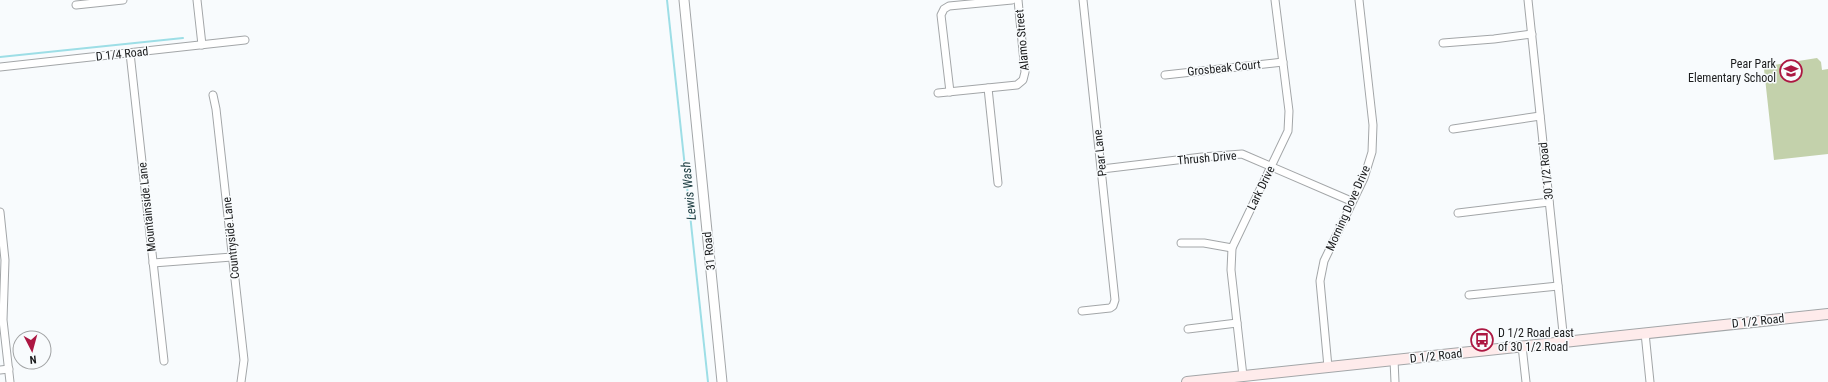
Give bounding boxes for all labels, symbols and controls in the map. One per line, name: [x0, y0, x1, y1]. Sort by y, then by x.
street label: Alamo Street: [1012, 8, 1032, 71]
street label: D 1/4 Road: [95, 44, 149, 64]
street label: Grosbeak Court: [1187, 57, 1262, 79]
place label: Pear Park Elementary School: [1688, 57, 1777, 85]
school or university icon: Pear Park Elementary School: [1778, 58, 1804, 84]
street label: Pear Lane: [1091, 128, 1109, 177]
street label: 30 1/2 Road: [1536, 142, 1556, 200]
street label: Thrush Drive: [1177, 148, 1238, 168]
street label: Mountainside Lane: [135, 161, 159, 253]
water label: Lewis Wash: [678, 161, 699, 221]
street label: Lark Drive: [1244, 163, 1278, 212]
street label: Morning Dove Drive: [1323, 163, 1373, 253]
street label: Countryside Lane: [220, 196, 242, 280]
street label: 31 Road: [700, 231, 718, 271]
street label: D 1/2 Road: [1731, 311, 1785, 331]
place label: D 1/2 Road east of 30 1/2 Road: [1498, 326, 1574, 354]
bus stop icon: D 1/2 Road east of 30 1/2 Road: [1469, 327, 1495, 353]
north arrow: [12, 330, 52, 370]
street label: D 1/2 Road: [1409, 346, 1463, 366]
text: N: [29, 353, 37, 366]

